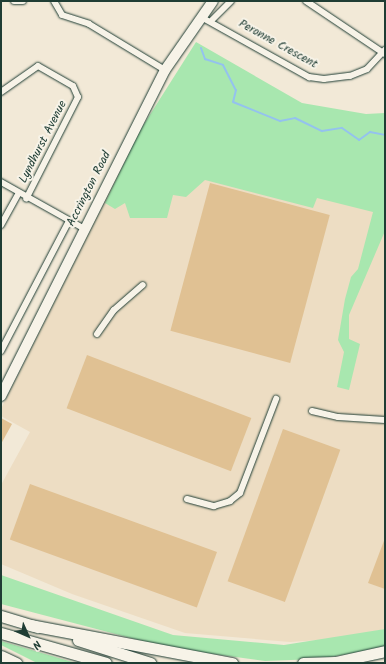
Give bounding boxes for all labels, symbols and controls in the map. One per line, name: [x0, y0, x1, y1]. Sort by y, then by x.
street label: Peronne Crescent: [236, 16, 320, 72]
street label: Lyndhurst Avenue: [16, 98, 70, 186]
street label: Accrington Road: [64, 149, 114, 229]
north arrow: [8, 616, 48, 656]
text: N: [28, 636, 45, 653]

